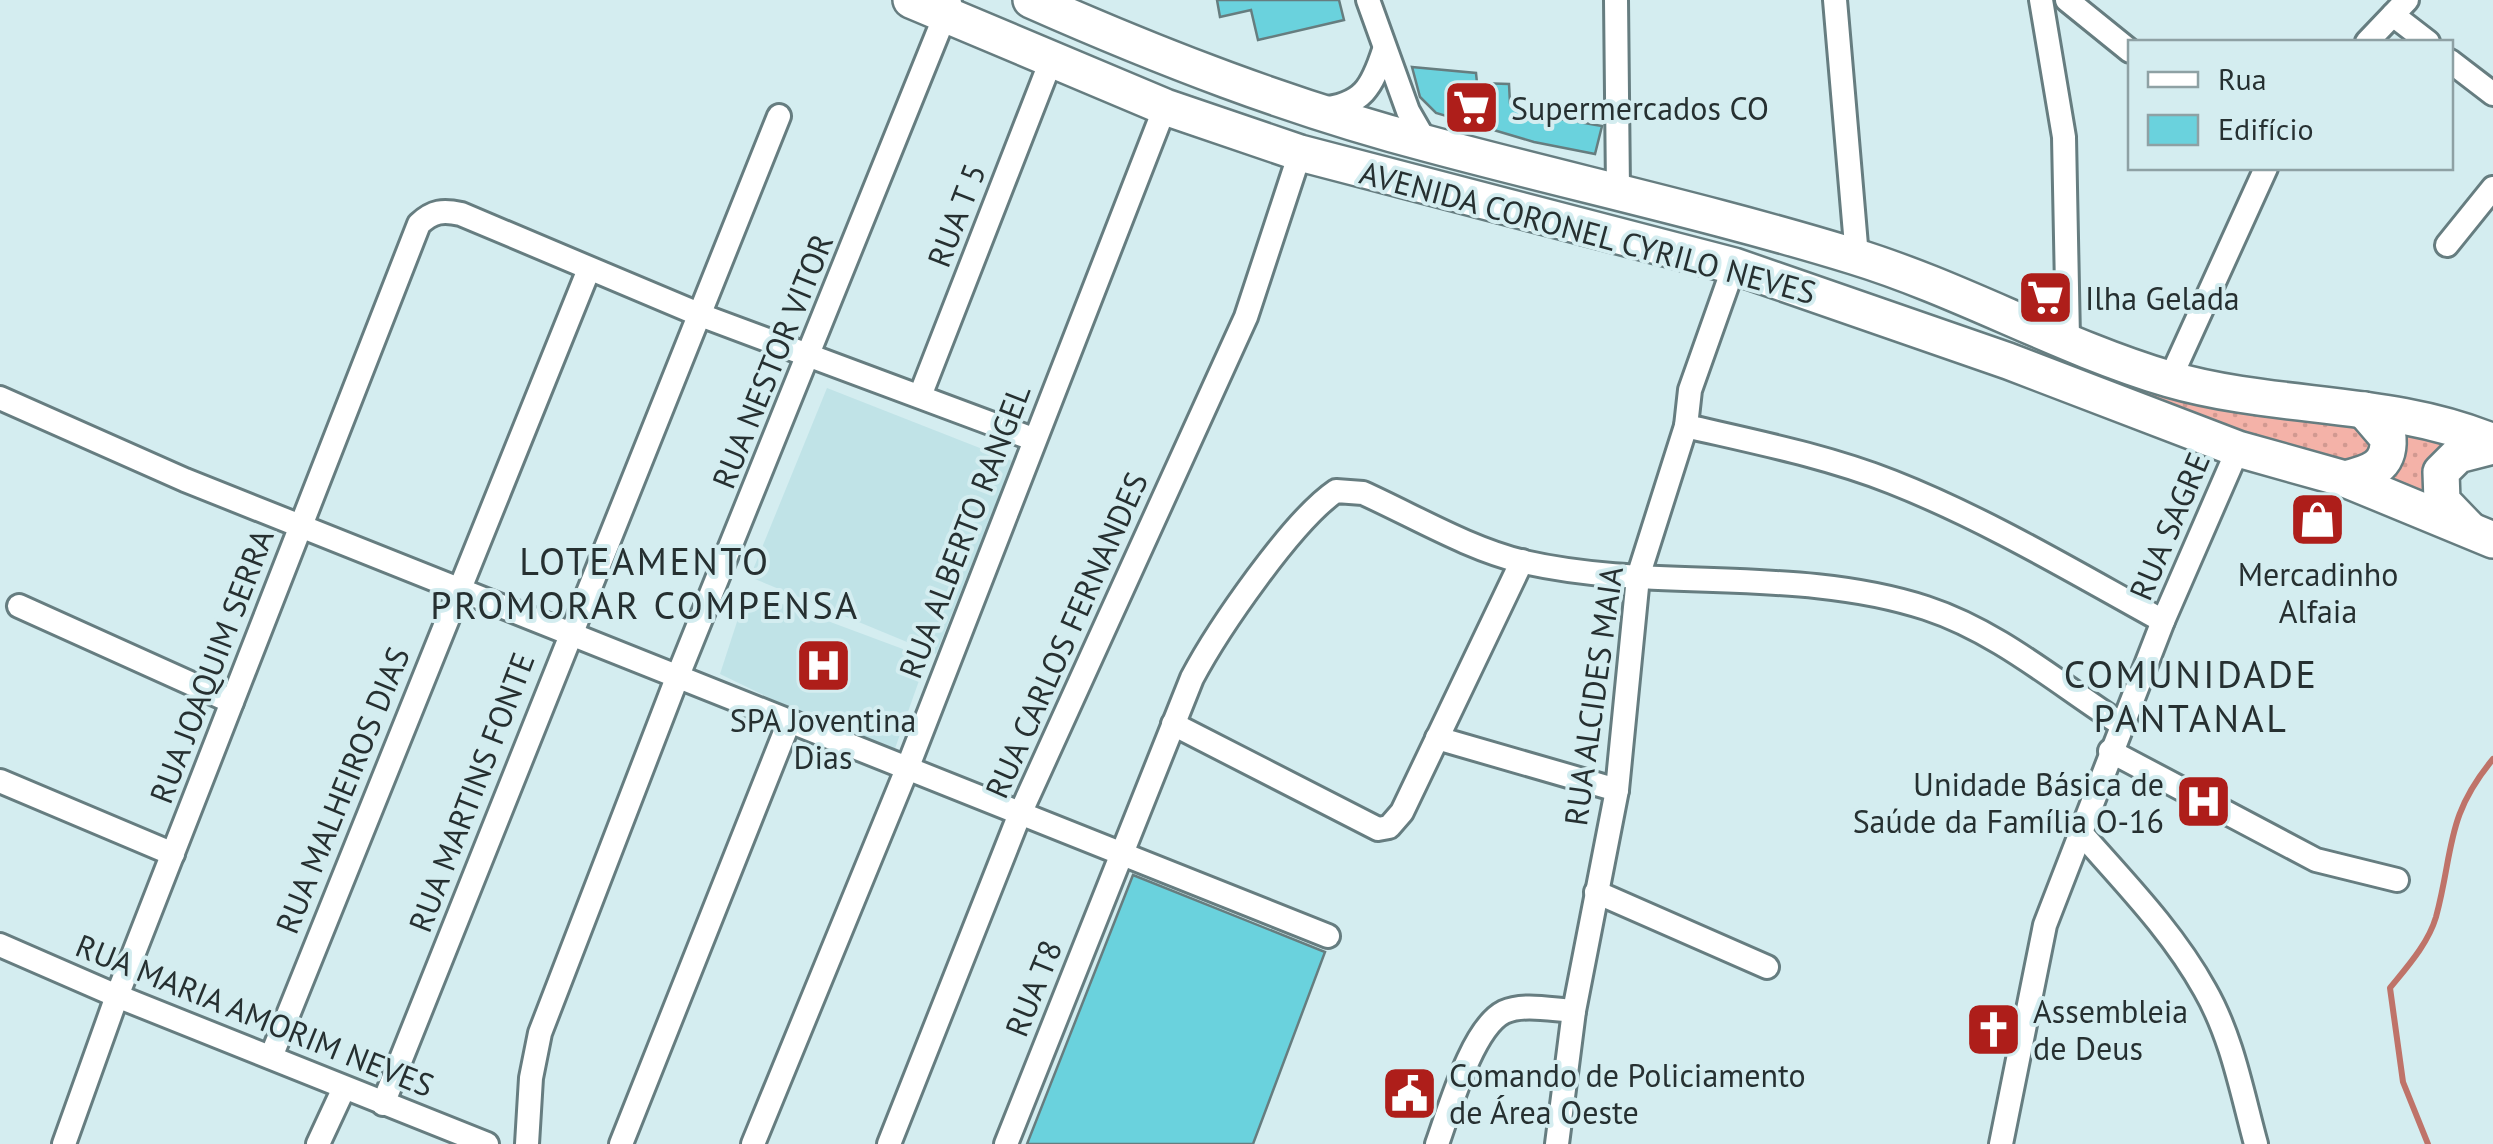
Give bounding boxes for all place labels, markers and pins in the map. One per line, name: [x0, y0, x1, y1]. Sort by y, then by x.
supermarket icon: Supermercados CO: [1442, 78, 1502, 138]
place label: Supermercados CO: [1511, 87, 1769, 129]
supermarket icon: Ilha Gelada: [2016, 268, 2076, 328]
place label: Ilha Gelada: [2085, 277, 2240, 319]
shop icon: Mercadinho Alfaia: [2288, 490, 2348, 550]
place label: Mercadinho Alfaia: [2238, 553, 2398, 632]
hospital icon: SPA Joventina Dias: [793, 636, 853, 696]
place label: SPA Joventina Dias: [730, 699, 916, 778]
place label: Unidade Básica de Saúde da Família O-16: [1853, 763, 2164, 842]
hospital icon: Unidade Básica de Saúde da Família O-16: [2173, 772, 2233, 832]
place label: Assembleia de Deus: [2033, 990, 2188, 1069]
church icon: Assembleia de Deus: [1964, 999, 2024, 1059]
place label: Comando de Policiamento de Área Oeste: [1449, 1054, 1806, 1133]
public building icon: Comando de Policiamento de Área Oeste: [1380, 1063, 1440, 1123]

